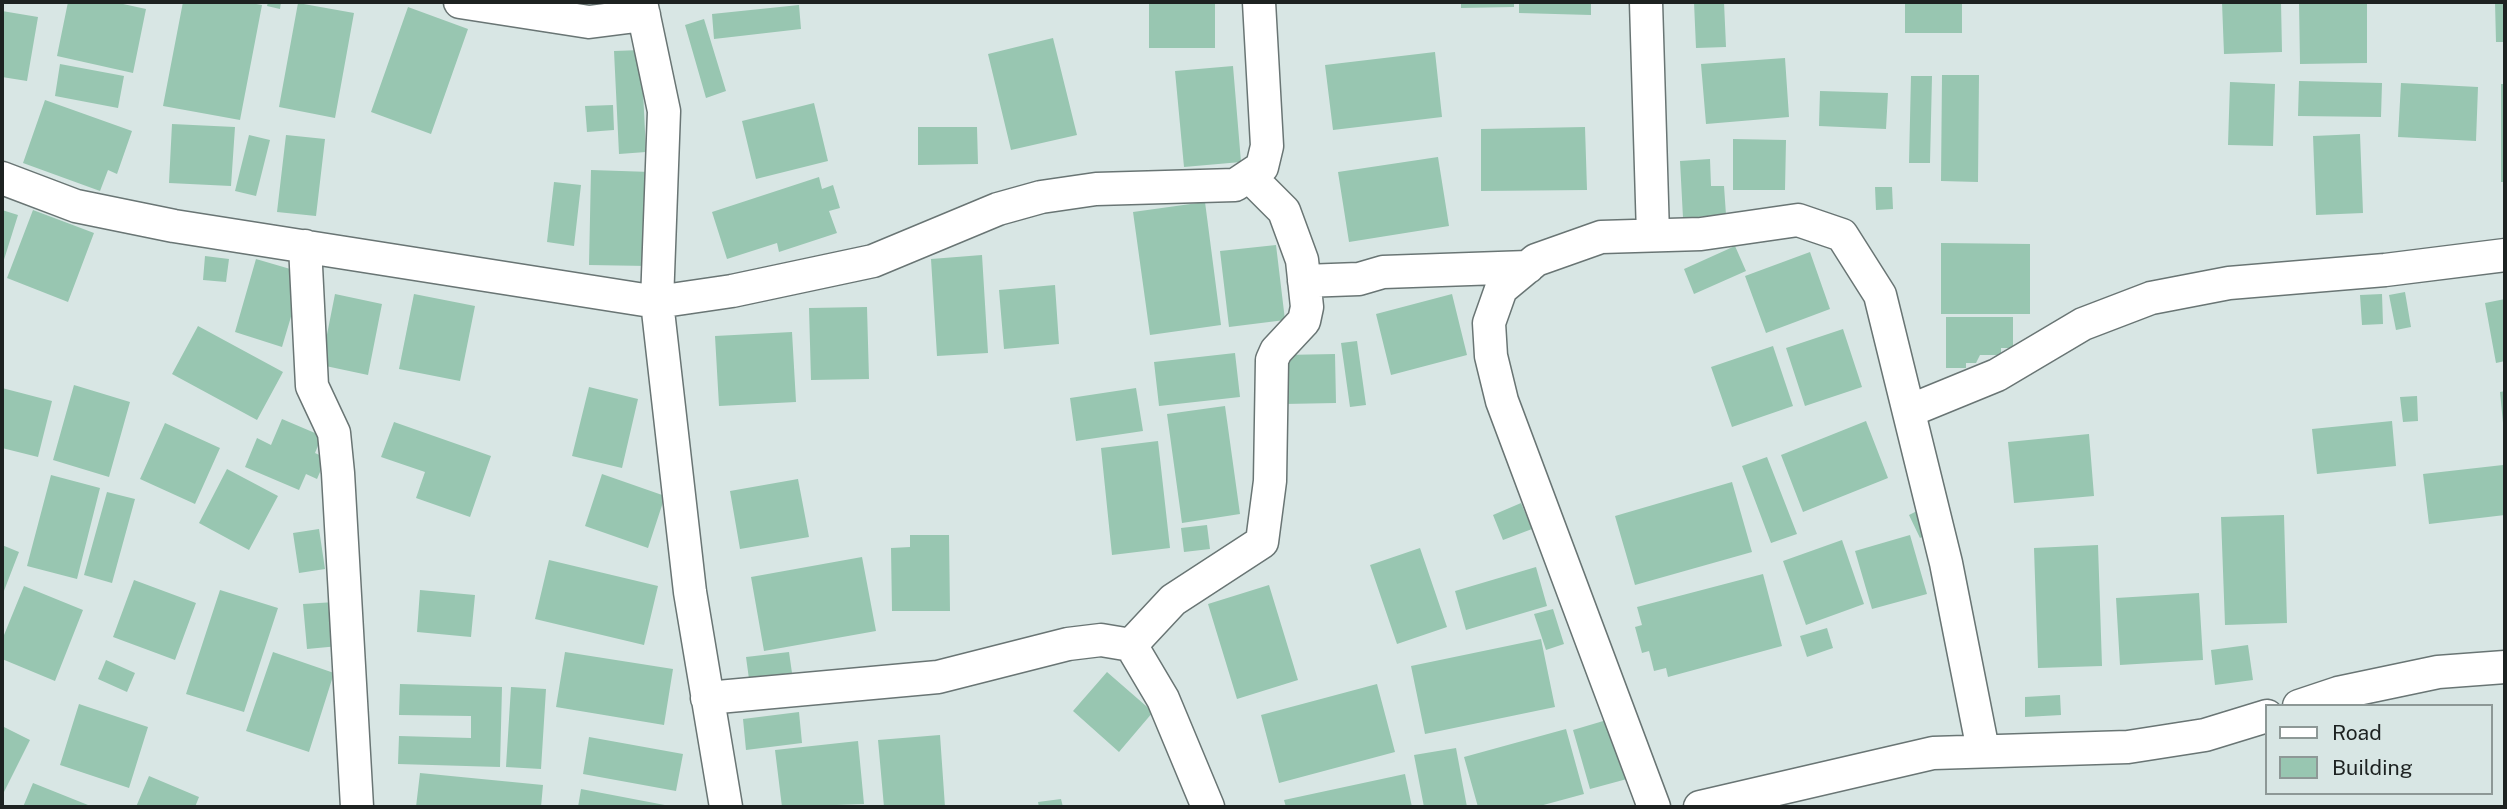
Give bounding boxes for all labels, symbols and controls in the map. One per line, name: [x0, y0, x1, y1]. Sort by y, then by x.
legend: [2266, 704, 2493, 795]
text: Road: [2332, 720, 2382, 745]
text: Building: [2332, 755, 2413, 780]

